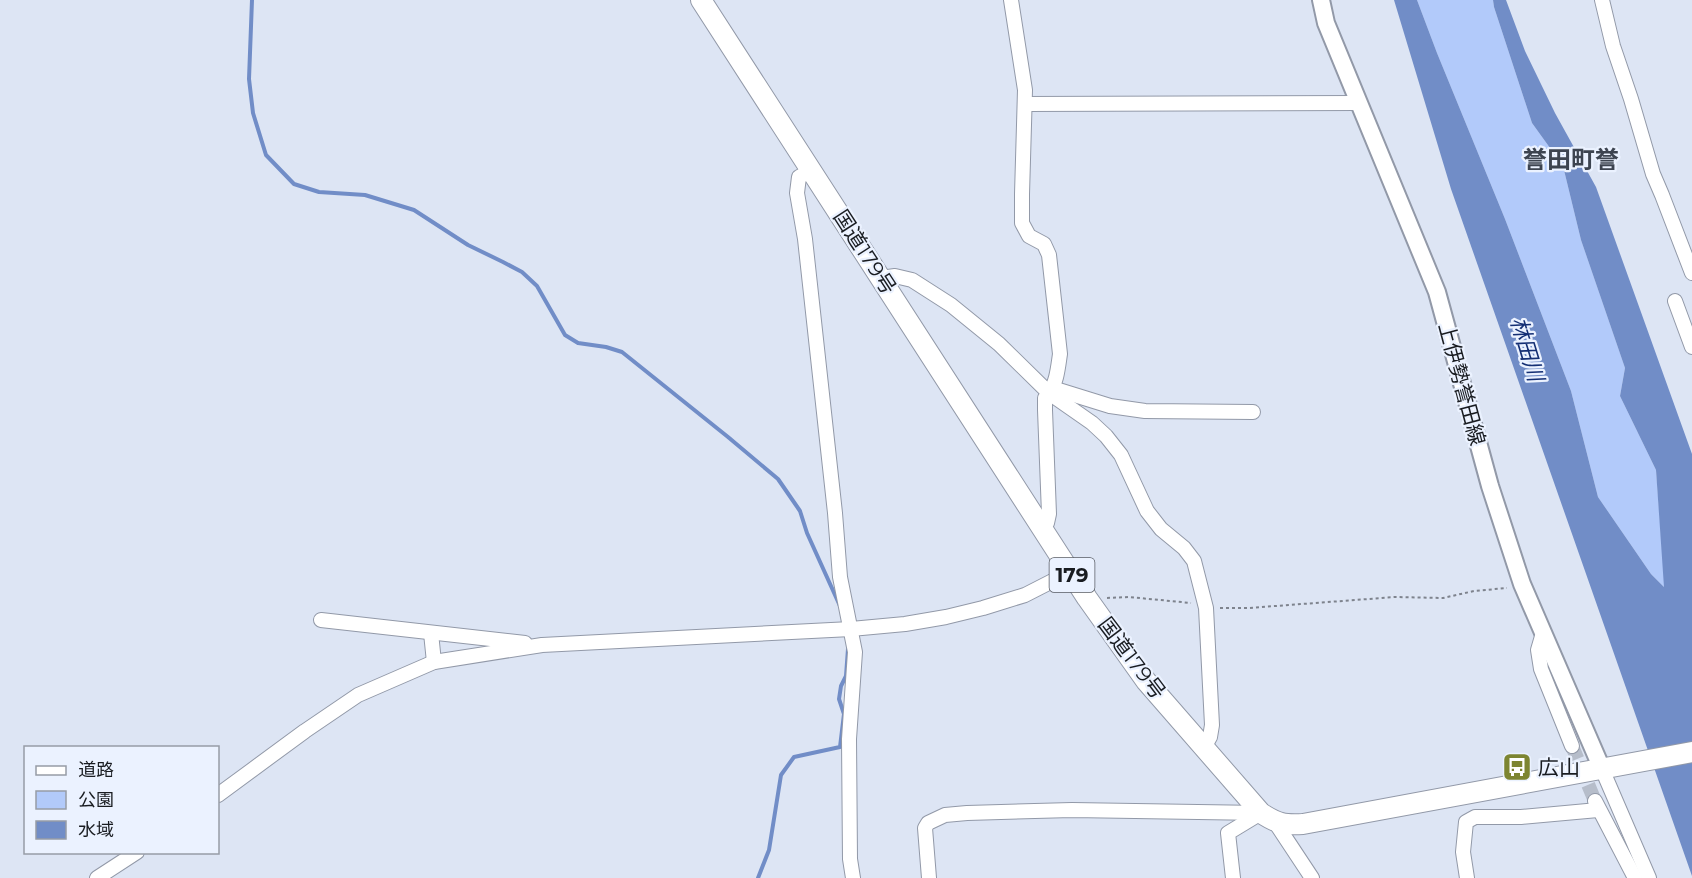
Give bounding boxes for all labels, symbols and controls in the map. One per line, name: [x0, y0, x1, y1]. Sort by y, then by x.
district label: 誉田町誉: [1523, 145, 1619, 174]
street label: 国道179号: [828, 205, 902, 299]
water label: 林田川: [1504, 313, 1550, 386]
street label: 上伊勢誉田線: [1434, 320, 1490, 448]
road number: 179: [1050, 558, 1094, 592]
street label: 国道179号: [1093, 612, 1171, 704]
legend: [24, 746, 219, 854]
bus stop icon: 広山: [1501, 751, 1533, 783]
place label: 広山: [1538, 755, 1580, 780]
text: 道路: [78, 759, 114, 781]
text: 公園: [78, 789, 114, 811]
text: 水域: [78, 819, 114, 841]

